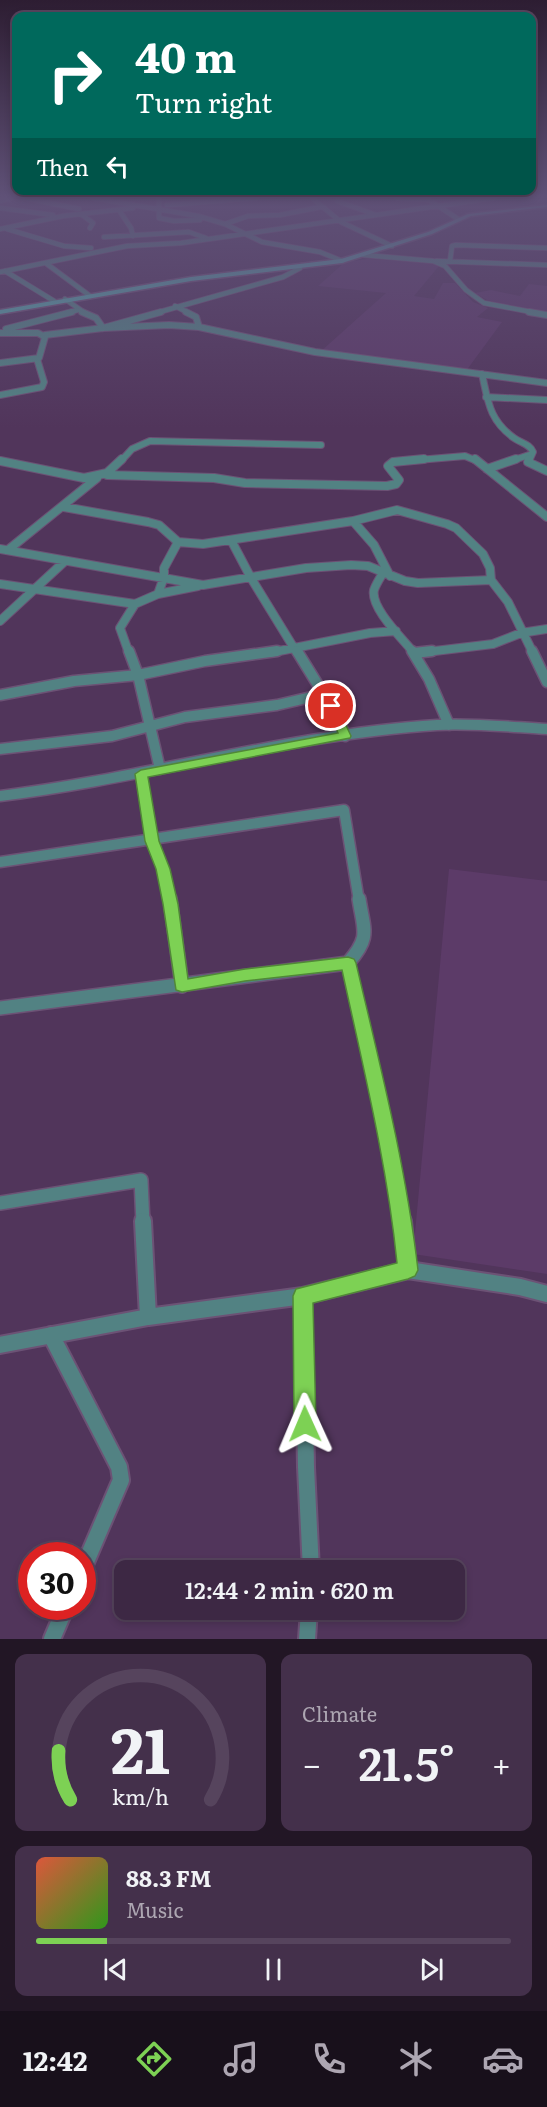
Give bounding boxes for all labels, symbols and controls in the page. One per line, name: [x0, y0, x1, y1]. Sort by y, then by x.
text: 40 m: [135, 24, 236, 86]
icon: right: [36, 36, 114, 114]
text: Turn right: [135, 81, 272, 121]
text: Then: [36, 150, 89, 183]
icon: left: [101, 150, 134, 183]
pin: [305, 680, 356, 731]
icon: arrive: [314, 689, 347, 722]
position arrow: [273, 1392, 337, 1456]
speed limit sign: 30: [18, 1542, 96, 1620]
text: 12:44 · 2 min · 620 m: [185, 1573, 394, 1606]
text: Climate: [302, 1698, 377, 1728]
text: 21: [111, 1701, 170, 1793]
text: 21.5°: [358, 1728, 455, 1795]
text: −: [302, 1738, 321, 1787]
text: +: [492, 1738, 511, 1787]
text: km/h: [112, 1780, 169, 1812]
text: 88.3 FM: [126, 1861, 211, 1894]
text: Music: [126, 1894, 183, 1924]
icon: previous: [99, 1953, 132, 1986]
icon: pause: [257, 1953, 290, 1986]
icon: next: [415, 1953, 448, 1986]
icon: directions: [133, 2038, 175, 2080]
icon: music: [220, 2038, 262, 2080]
icon: phone: [308, 2038, 350, 2080]
icon: climate: [395, 2038, 437, 2080]
icon: car: [482, 2038, 524, 2080]
text: 12:42: [23, 2039, 88, 2079]

